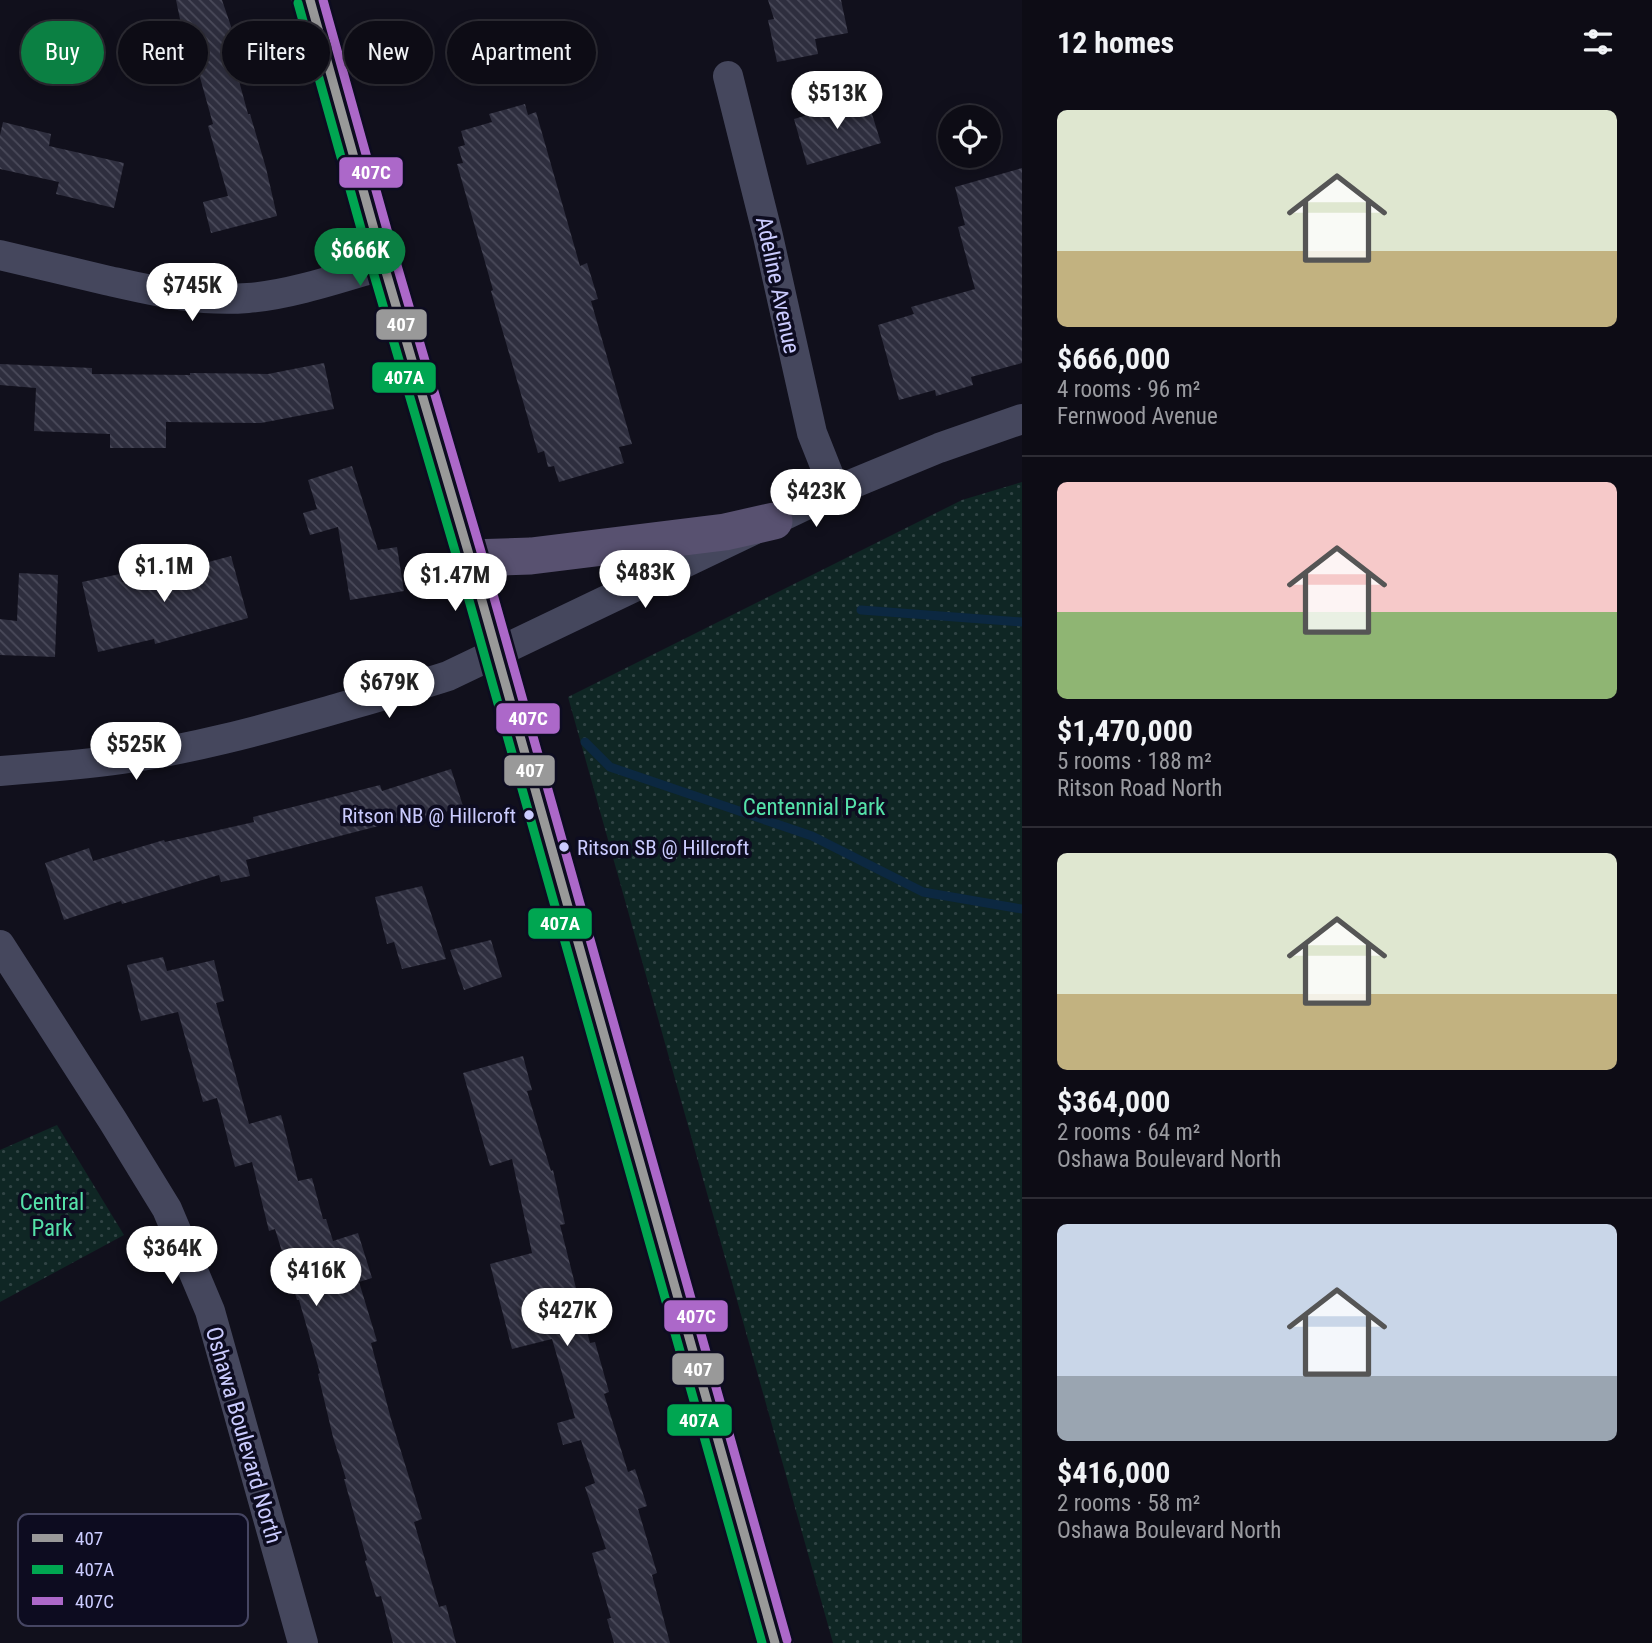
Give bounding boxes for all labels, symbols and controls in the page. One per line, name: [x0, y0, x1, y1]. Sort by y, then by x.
chip: Buy: [21, 21, 104, 84]
chip: Rent: [118, 21, 208, 84]
chip: Filters: [222, 21, 330, 84]
chip: New: [344, 21, 433, 84]
chip: Apartment: [447, 21, 596, 84]
icon: filters: [1579, 23, 1617, 61]
text: 12 homes: [1057, 25, 1174, 60]
pin: $513K: [788, 72, 886, 131]
text: $513K: [807, 80, 867, 107]
map controls: [938, 105, 1001, 168]
button: locate: [938, 105, 1001, 168]
icon: home: [1274, 155, 1400, 281]
line badge: 407C: [338, 156, 404, 189]
text: 407C: [351, 161, 391, 184]
street label: Adeline Avenue: [750, 214, 805, 356]
pin: $666K: [311, 229, 409, 288]
text: $666K: [330, 237, 390, 264]
pin: $745K: [143, 264, 241, 323]
text: $745K: [162, 272, 222, 299]
line badge: 407: [375, 308, 428, 341]
text: 407: [387, 313, 415, 336]
text: $666,000: [1057, 341, 1170, 376]
line badge: 407A: [371, 361, 437, 394]
text: 407A: [384, 366, 425, 389]
text: 4 rooms · 96 m²: [1057, 376, 1200, 403]
text: Fernwood Avenue: [1057, 403, 1218, 430]
pin: $423K: [767, 470, 865, 529]
text: $423K: [786, 478, 846, 505]
icon: home: [1274, 527, 1400, 653]
pin: $1.1M: [115, 544, 213, 604]
pin: $483K: [596, 550, 694, 610]
text: $1.1M: [135, 553, 194, 580]
pin: $1.47M: [398, 554, 512, 613]
text: $483K: [615, 559, 675, 586]
text: $1.47M: [420, 562, 490, 589]
pin: $679K: [340, 660, 438, 720]
text: $679K: [359, 669, 419, 696]
line badge: 407C: [495, 702, 561, 735]
text: 407C: [508, 707, 548, 730]
text: $1,470,000: [1057, 713, 1193, 748]
pin: $525K: [87, 722, 185, 782]
text: $525K: [106, 731, 166, 758]
text: 5 rooms · 188 m²: [1057, 748, 1212, 775]
line badge: 407: [503, 754, 556, 787]
text: 407: [516, 759, 544, 782]
text: Ritson Road North: [1057, 775, 1222, 802]
park label: Centennial Park: [743, 794, 886, 821]
place label: Ritson NB @ Hillcroft: [342, 804, 516, 828]
marker: Ritson NB @ Hillcroft: [522, 808, 536, 822]
place label: Ritson SB @ Hillcroft: [577, 836, 749, 860]
marker: Ritson SB @ Hillcroft: [557, 840, 571, 854]
icon: home: [1274, 898, 1400, 1024]
line badge: 407A: [527, 907, 593, 940]
text: 407A: [540, 912, 581, 935]
text: $364,000: [1057, 1084, 1170, 1119]
text: 2 rooms · 64 m²: [1057, 1119, 1200, 1146]
text: Oshawa Boulevard North: [1057, 1146, 1281, 1173]
park label: Central Park: [20, 1189, 84, 1242]
pin: $364K: [123, 1226, 221, 1286]
text: $364K: [142, 1235, 202, 1262]
pin: $416K: [267, 1248, 365, 1308]
text: $416K: [286, 1257, 346, 1284]
icon: home: [1274, 1269, 1400, 1395]
pin: $427K: [518, 1288, 616, 1348]
text: $427K: [537, 1297, 597, 1324]
line badge: 407C: [663, 1299, 729, 1333]
text: 407C: [676, 1305, 716, 1328]
street label: Oshawa Boulevard North: [200, 1324, 287, 1547]
line badge: 407: [671, 1352, 725, 1386]
text: 407: [684, 1358, 712, 1381]
line badge: 407A: [666, 1403, 733, 1437]
text: 407A: [679, 1409, 720, 1432]
text: $416,000: [1057, 1455, 1170, 1490]
text: 2 rooms · 58 m²: [1057, 1490, 1200, 1517]
legend: [18, 1514, 248, 1626]
text: Oshawa Boulevard North: [1057, 1517, 1281, 1544]
text: 407: [75, 1527, 103, 1550]
text: 407A: [75, 1558, 114, 1581]
text: 407C: [75, 1590, 114, 1613]

